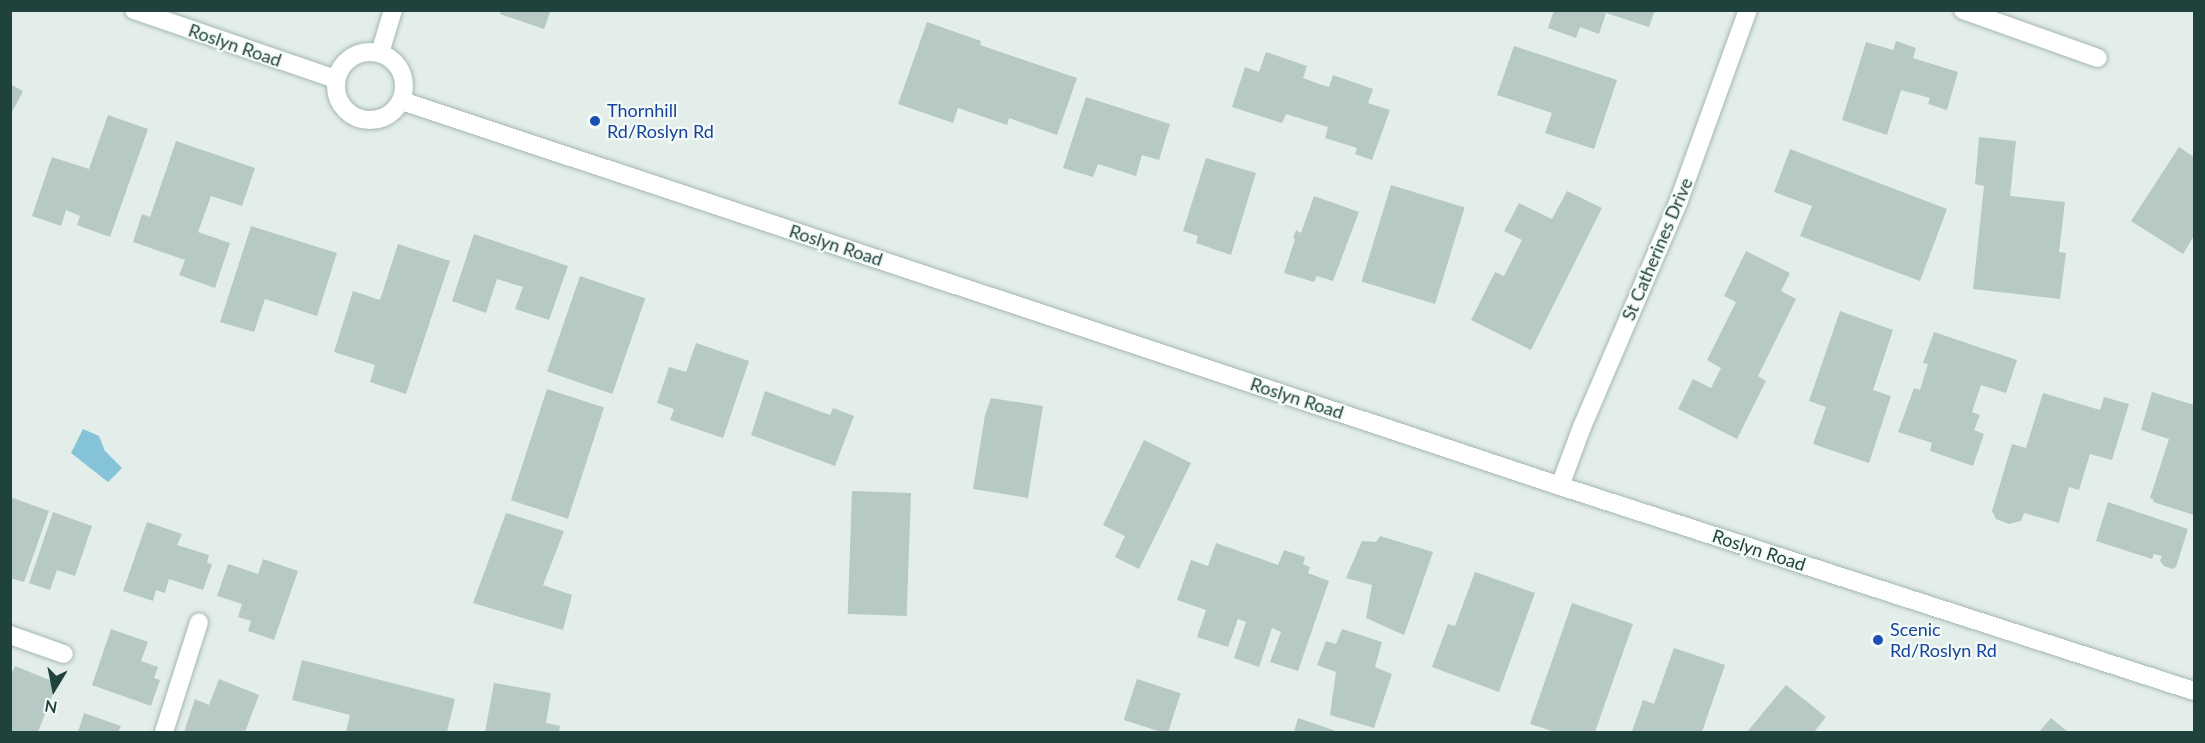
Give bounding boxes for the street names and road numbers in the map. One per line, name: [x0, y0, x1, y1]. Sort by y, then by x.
street label: Roslyn Road: [186, 19, 284, 71]
street label: St Catherines Drive: [1617, 174, 1697, 324]
street label: Roslyn Road: [787, 220, 885, 270]
street label: Roslyn Road: [1248, 373, 1346, 423]
street label: Roslyn Road: [1710, 525, 1808, 575]

